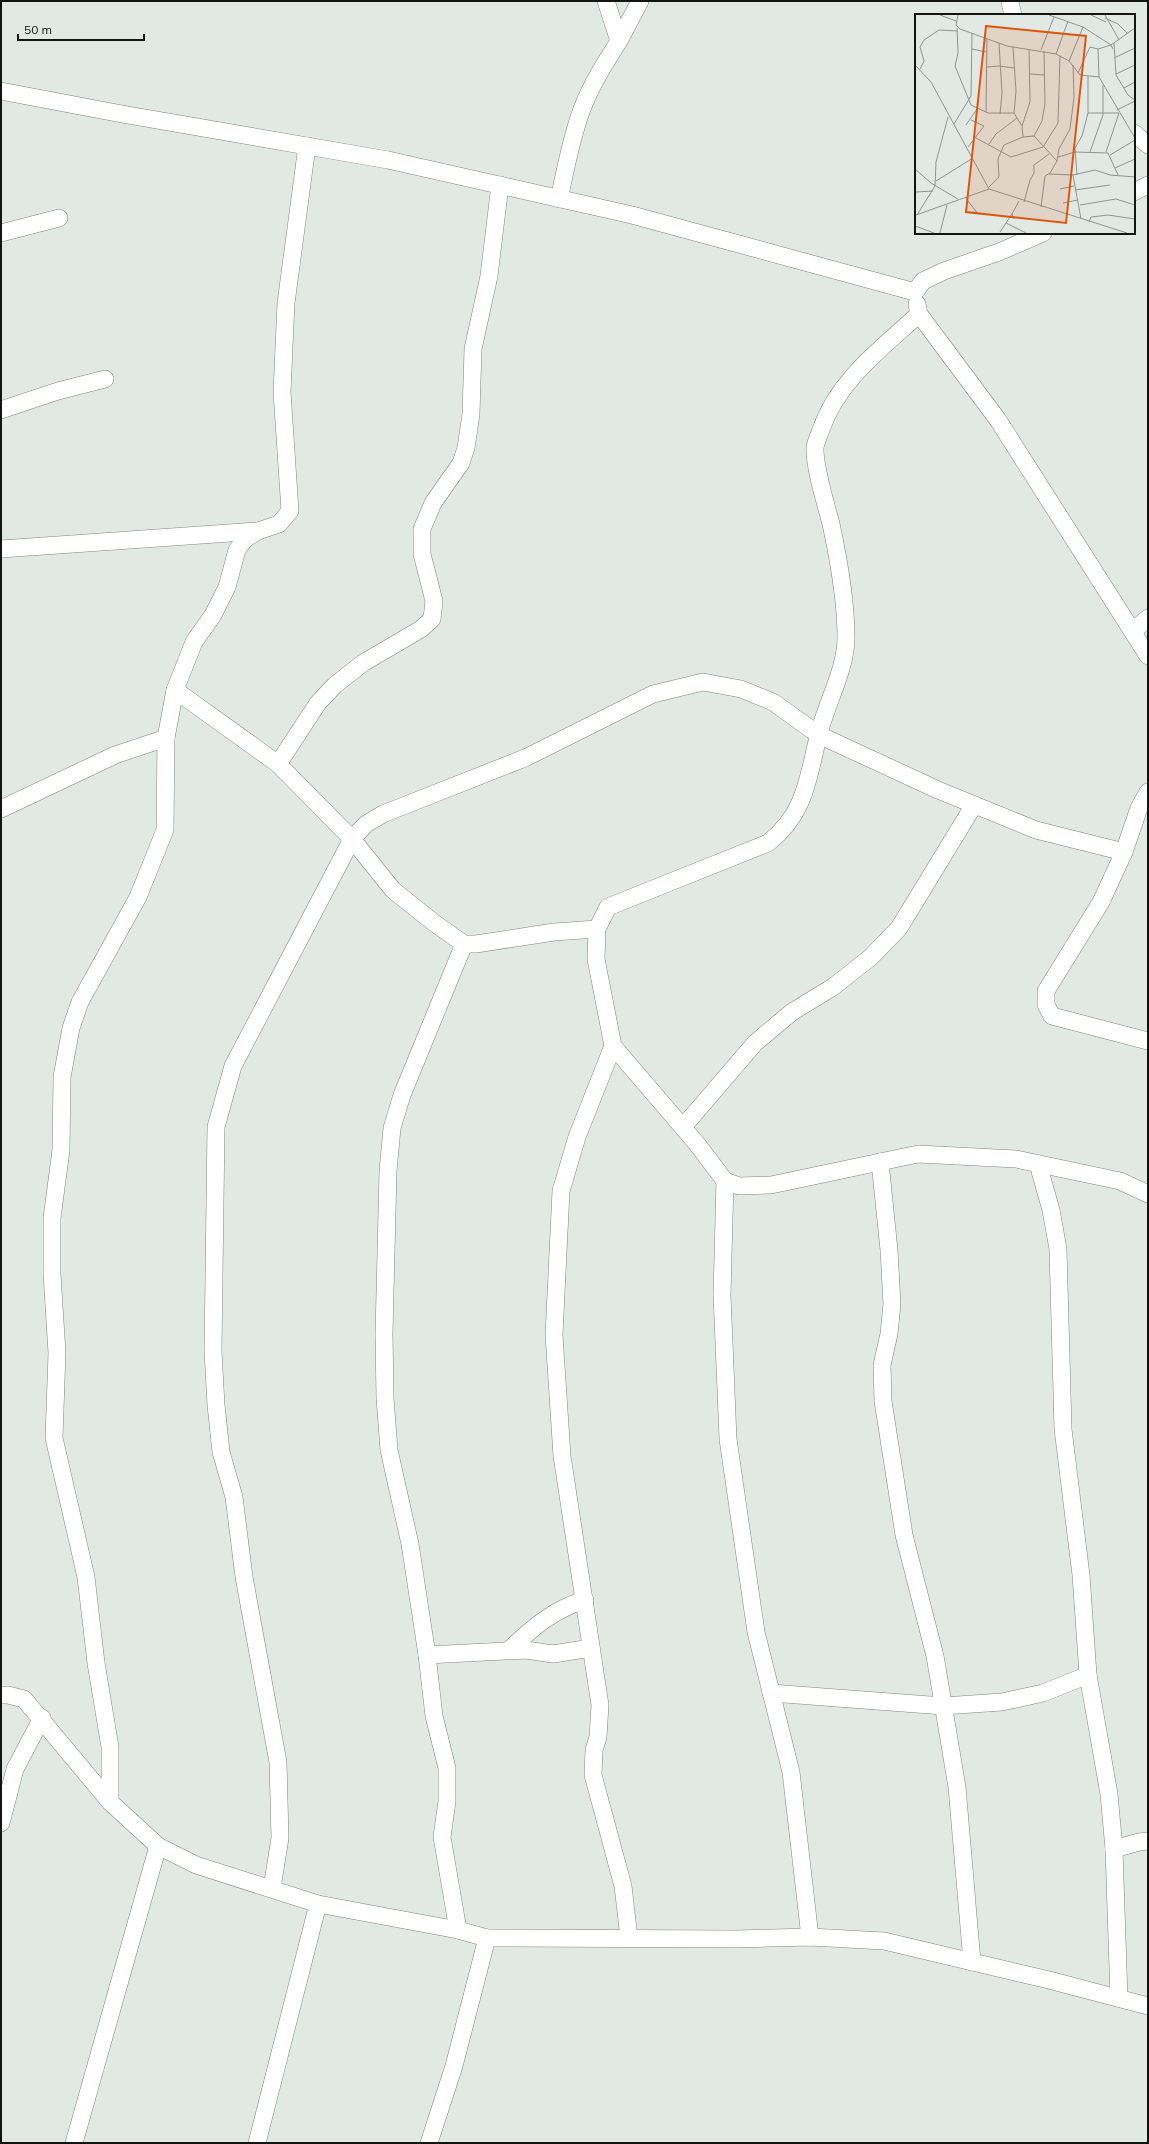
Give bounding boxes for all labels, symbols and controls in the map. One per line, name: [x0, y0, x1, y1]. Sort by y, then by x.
inset map: [915, 14, 1135, 234]
scale bar: [18, 16, 144, 42]
text: 50 m: [24, 22, 52, 37]

